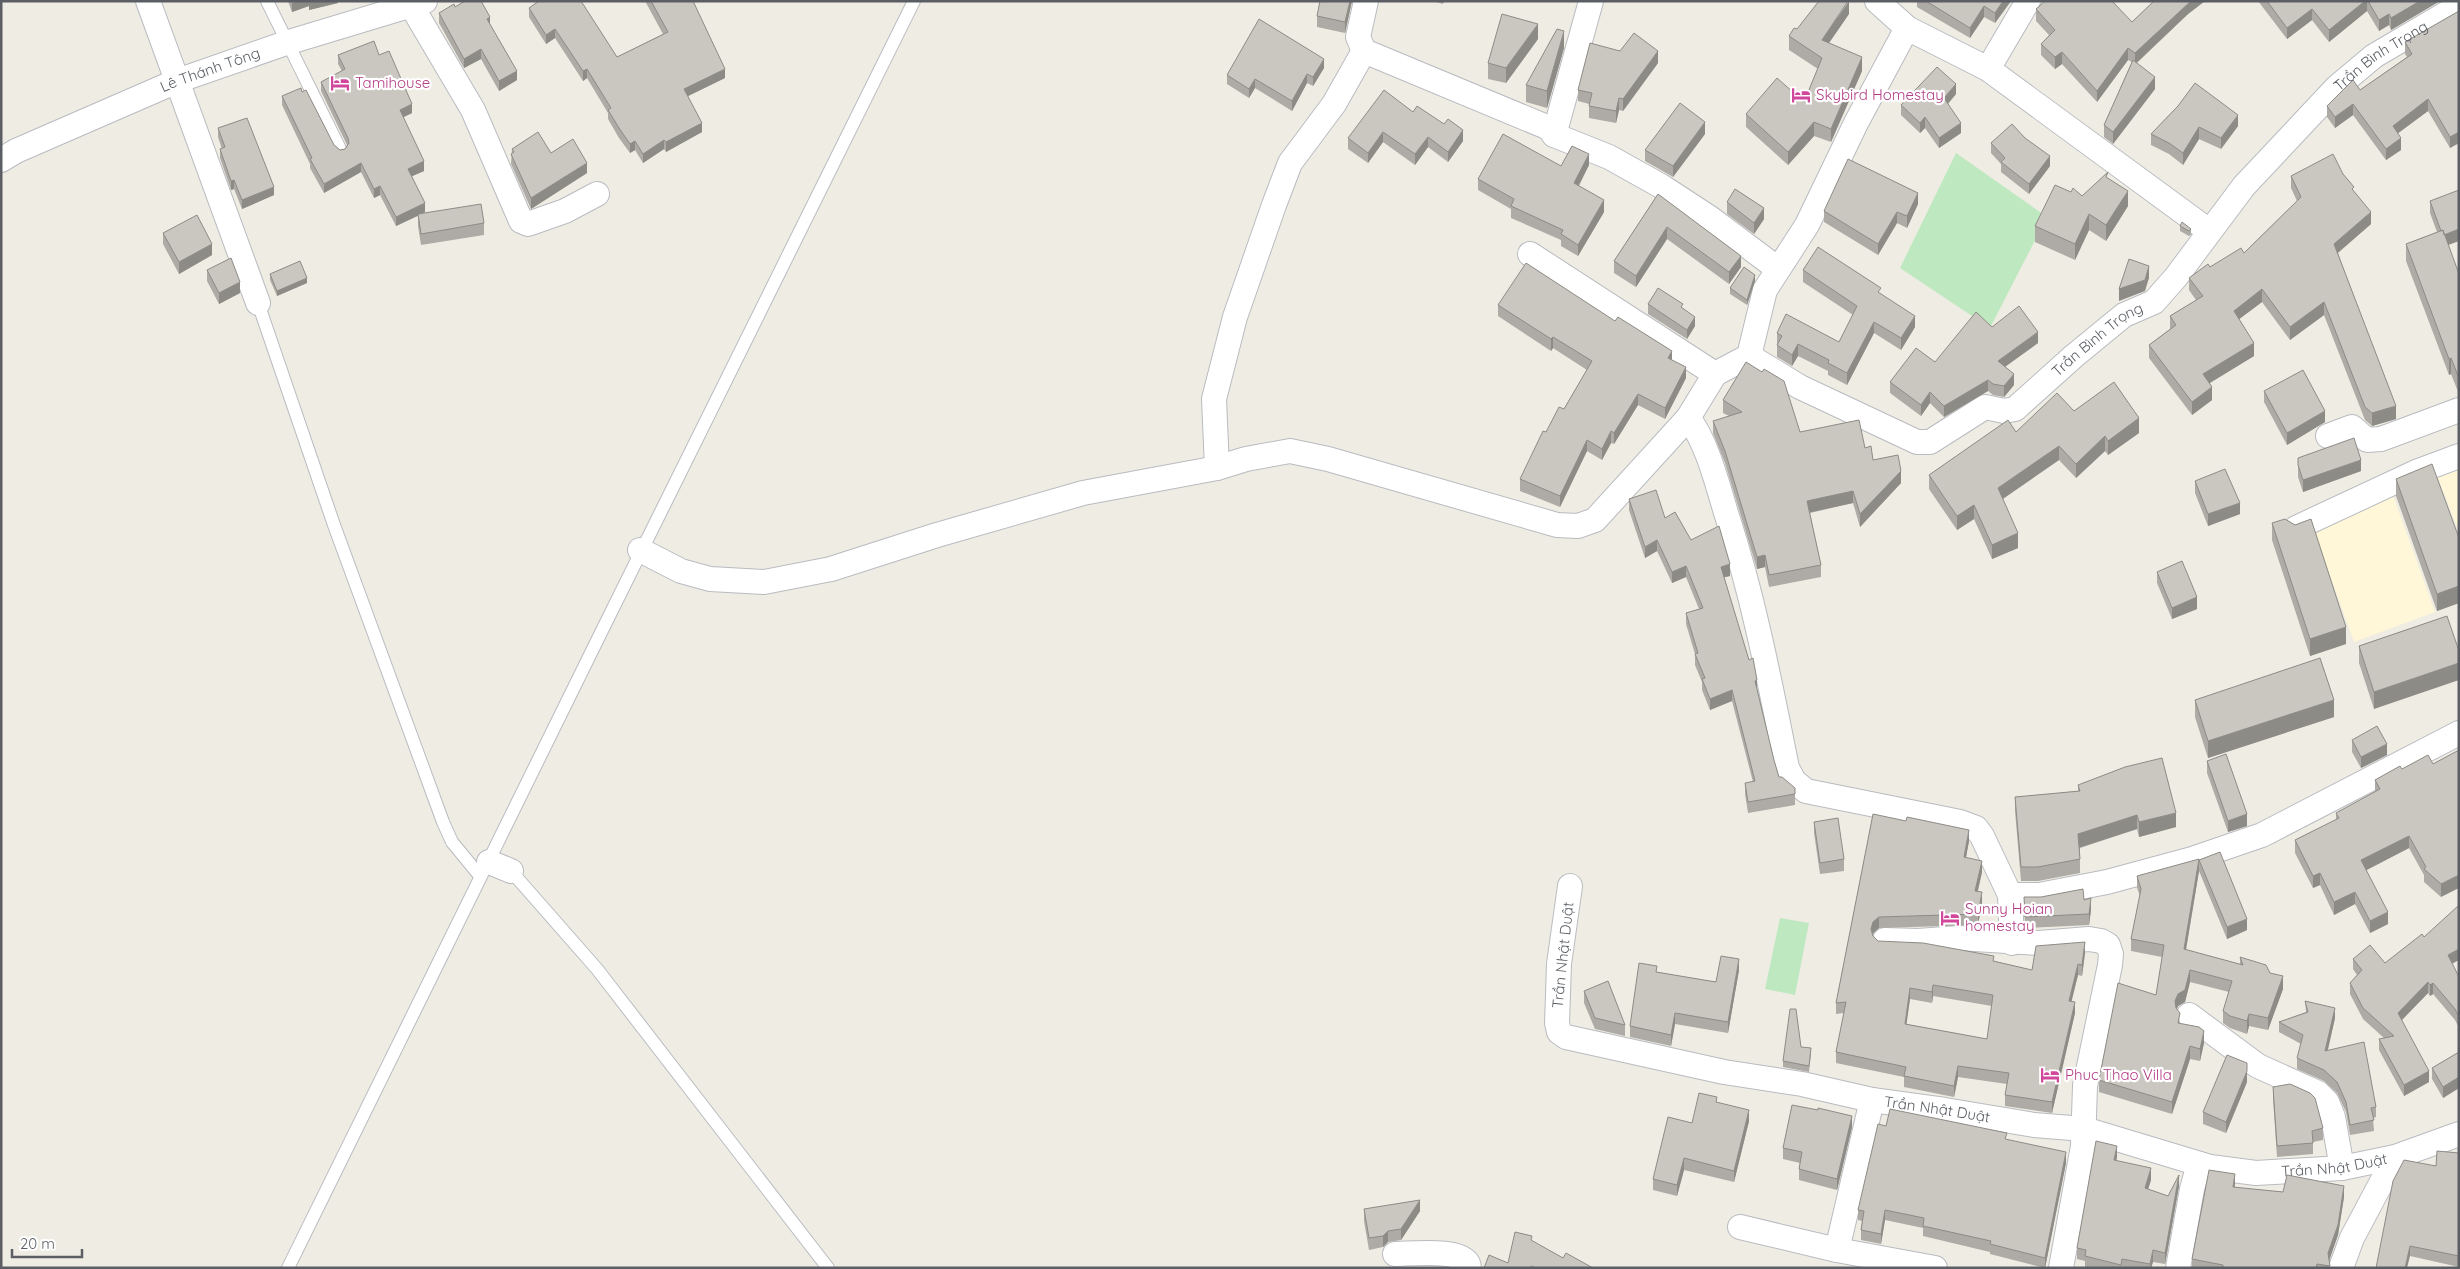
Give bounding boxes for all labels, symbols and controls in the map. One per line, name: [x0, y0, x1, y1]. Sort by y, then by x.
street label: Trần Bình Trọng: [2329, 16, 2431, 95]
street label: Lê Thánh Tông: [157, 43, 262, 96]
hotel icon: Tamihouse: [329, 72, 351, 94]
place label: Tamihouse: [355, 73, 430, 92]
hotel icon: Skybird Homestay: [1790, 84, 1812, 106]
place label: Skybird Homestay: [1816, 85, 1944, 104]
street label: Trần Bình Trọng: [2048, 298, 2146, 380]
place label: Sunny Hoian homestay: [1965, 899, 2053, 935]
street label: Trần Nhật Duật: [1547, 901, 1578, 1009]
hotel icon: Sunny Hoian homestay: [1939, 907, 1961, 929]
hotel icon: Phuc Thao Villa: [2039, 1064, 2061, 1086]
place label: Phuc Thao Villa: [2065, 1065, 2172, 1084]
street label: Trần Nhật Duật: [1883, 1092, 1992, 1126]
street label: Trần Nhật Duật: [2281, 1149, 2389, 1181]
scale bar: [12, 1226, 82, 1258]
text: 20 m: [20, 1234, 55, 1253]

